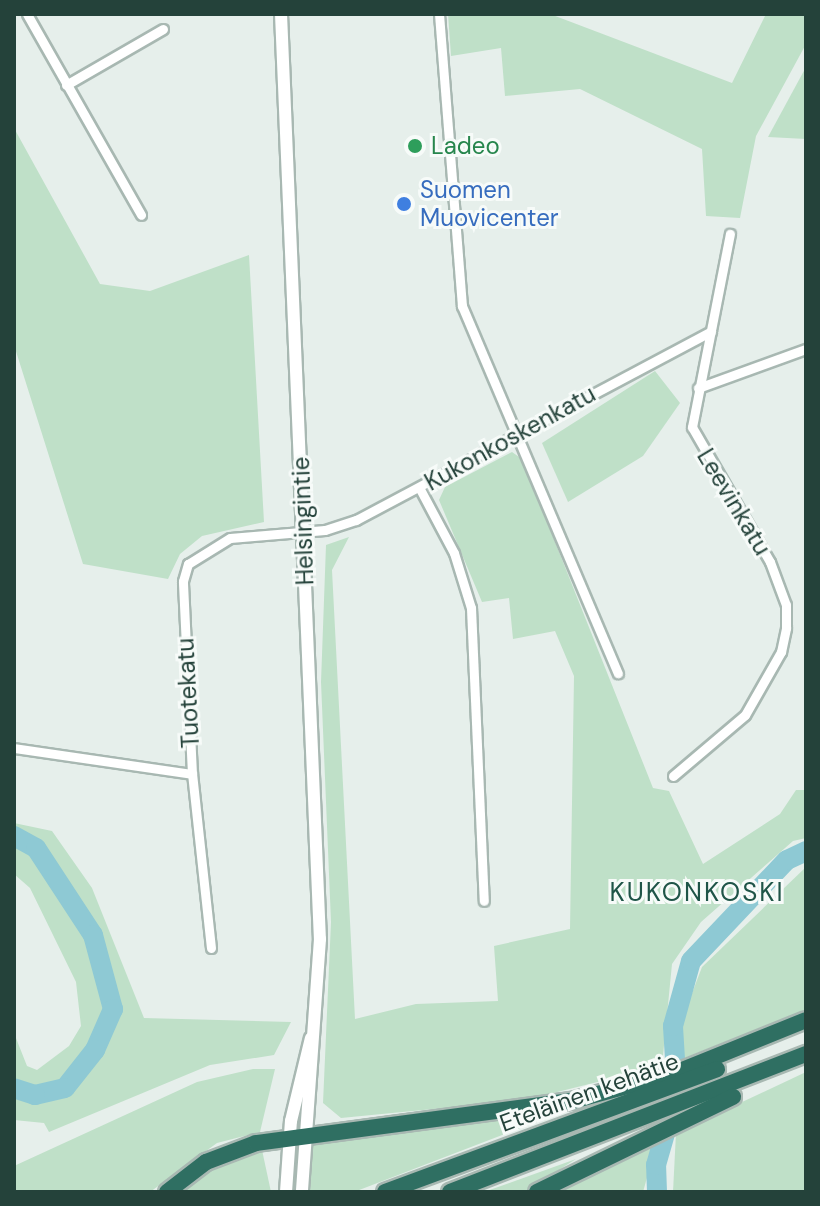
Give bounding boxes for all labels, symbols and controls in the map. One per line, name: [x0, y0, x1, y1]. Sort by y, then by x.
place label: Ladeo: [431, 132, 500, 160]
marker: Ladeo: [406, 137, 424, 155]
place label: Suomen Muovicenter: [420, 176, 559, 232]
marker: Suomen Muovicenter: [395, 195, 413, 213]
street label: Kukonkoskenkatu: [420, 379, 600, 497]
street label: Leevinkatu: [691, 444, 777, 560]
street label: Helsingintie: [286, 456, 320, 586]
street label: Tuotekatu: [171, 637, 205, 749]
district label: KUKONKOSKI: [609, 877, 785, 909]
street label: Eteläinen kehätie: [496, 1046, 682, 1138]

